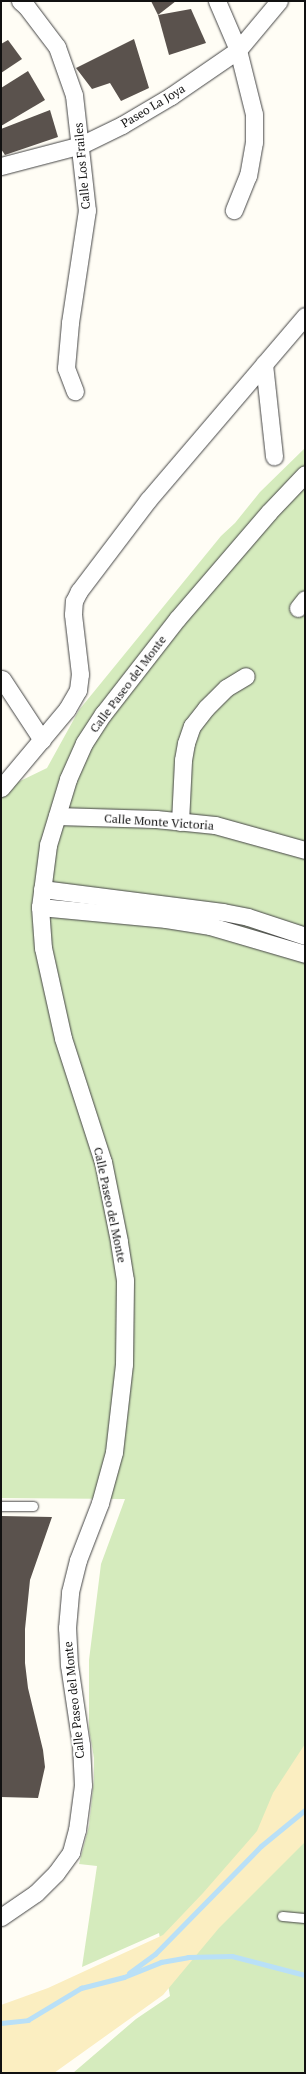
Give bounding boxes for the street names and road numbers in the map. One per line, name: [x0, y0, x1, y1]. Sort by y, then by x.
street label: Paseo La Joya: [118, 81, 188, 131]
street label: Calle Los Frailes: [71, 122, 93, 210]
street label: Calle Paseo del Monte: [87, 633, 169, 735]
street label: Calle Monte Victoria: [103, 811, 215, 833]
street label: Calle Paseo del Monte: [91, 1146, 129, 1264]
street label: Calle Paseo del Monte: [61, 1641, 87, 1759]

